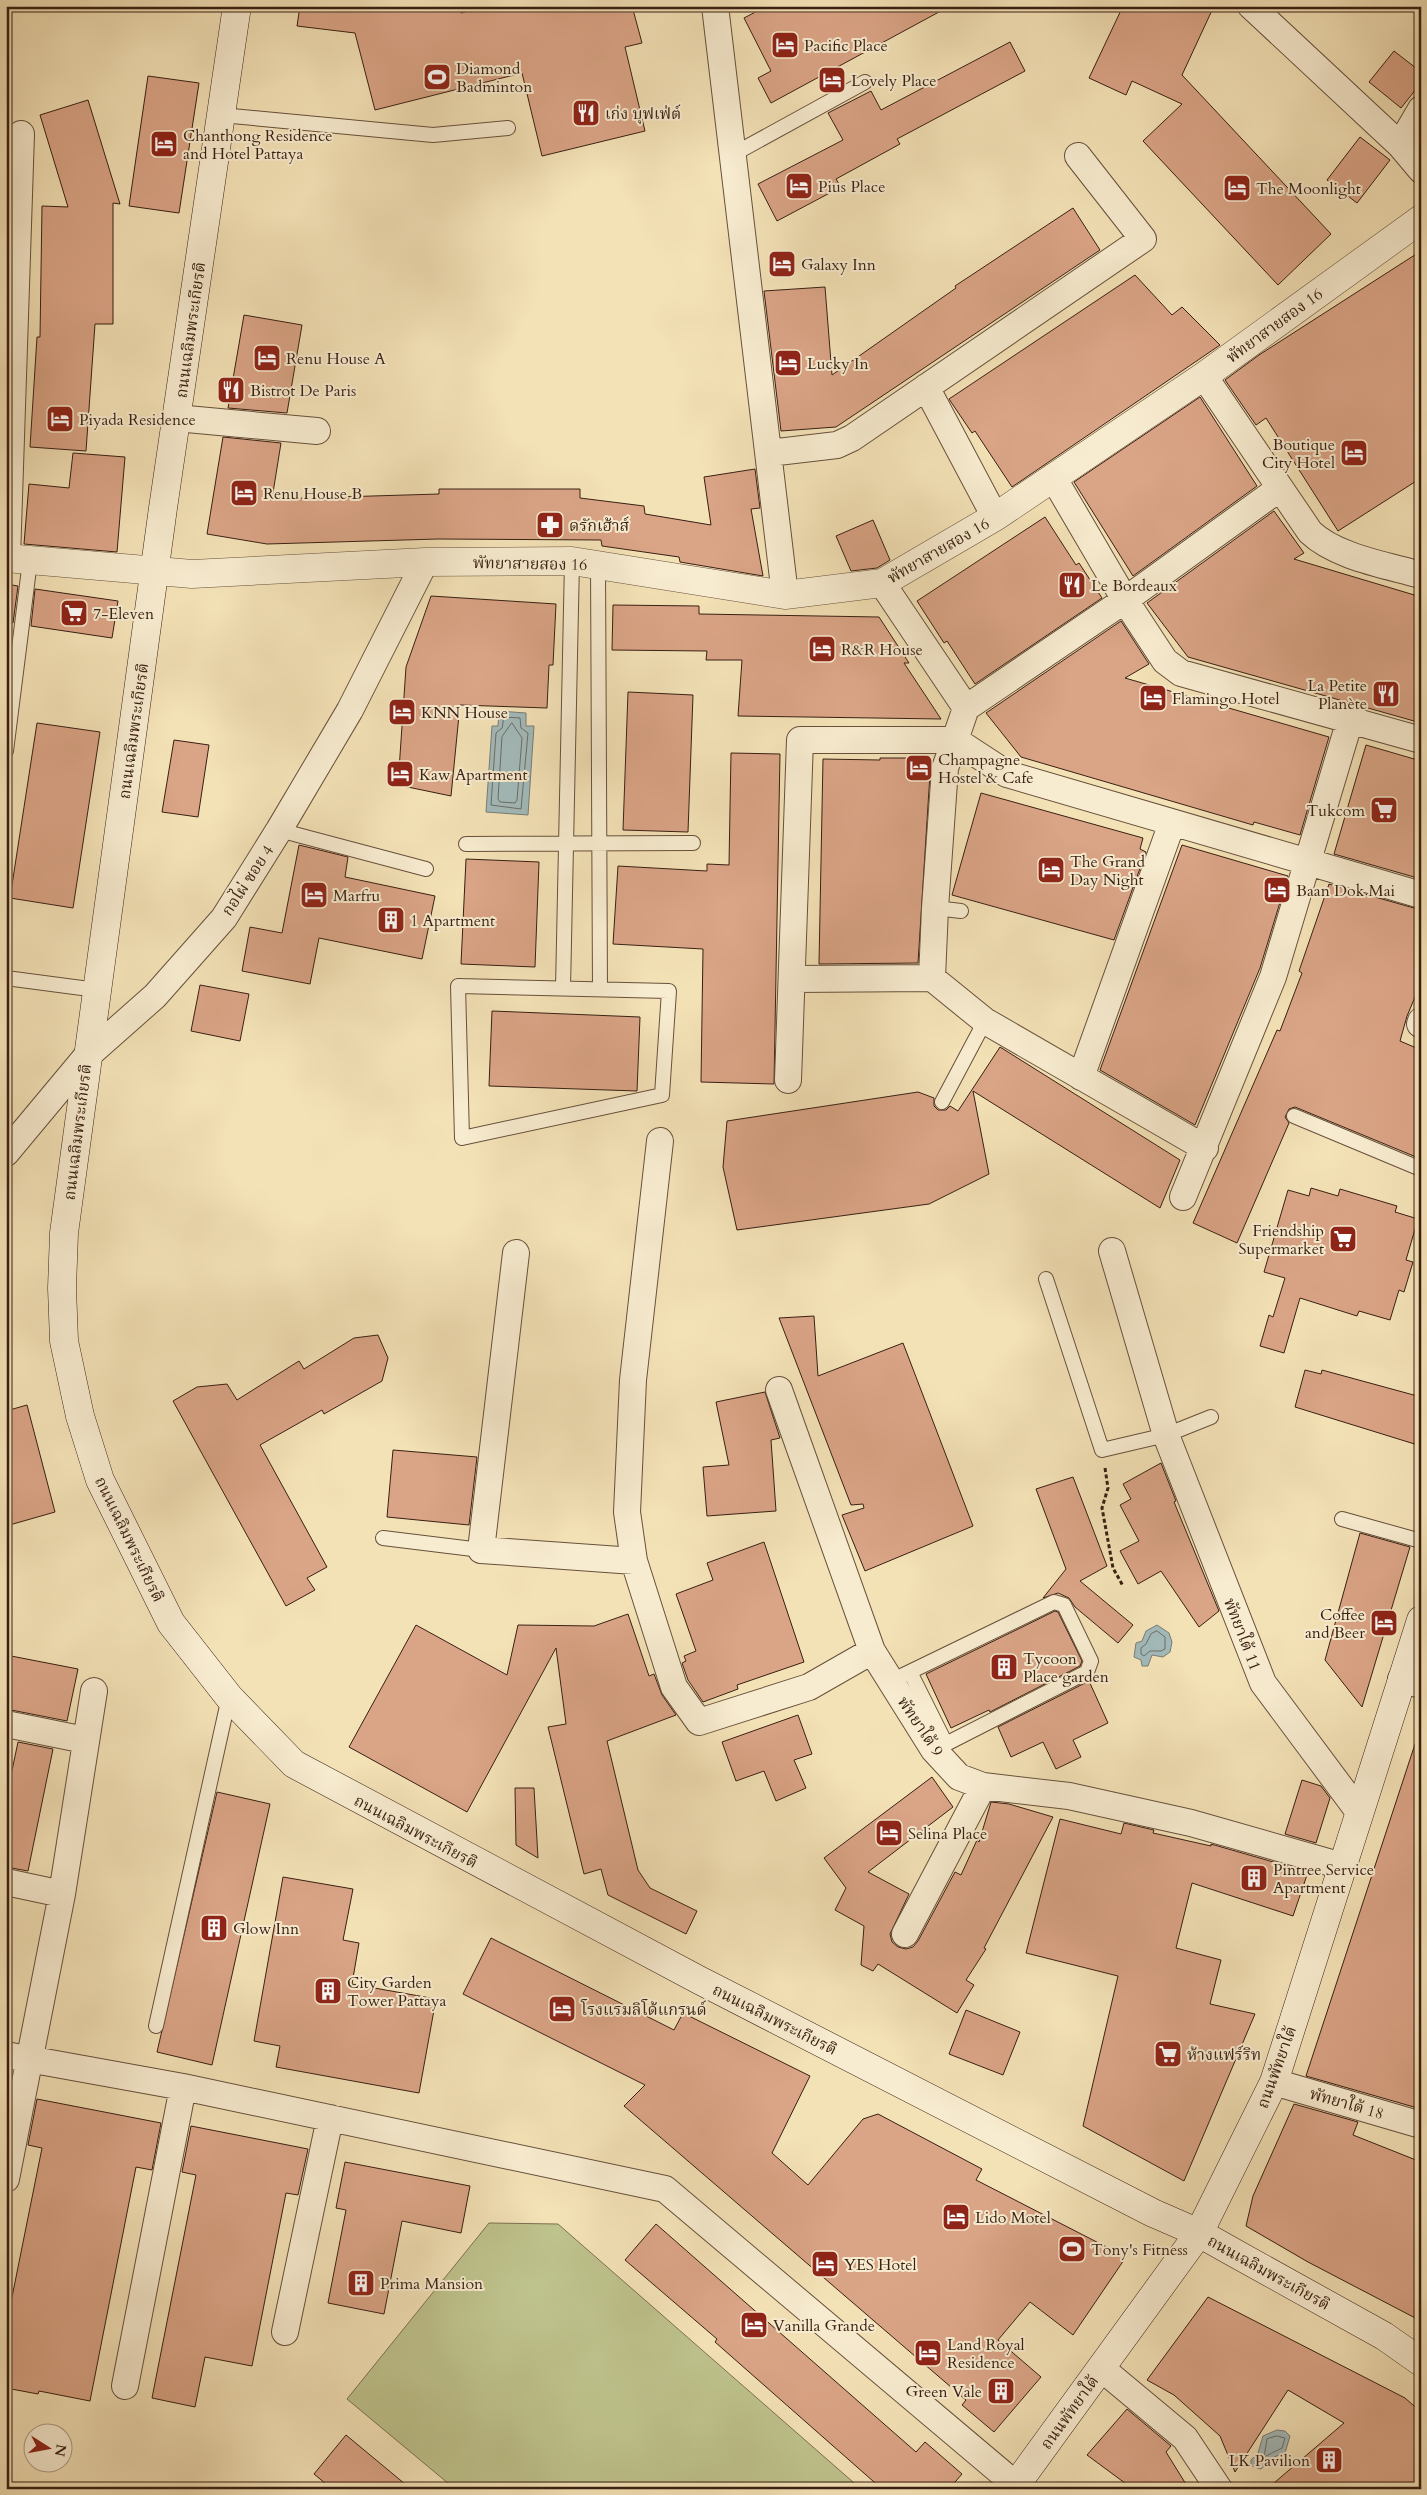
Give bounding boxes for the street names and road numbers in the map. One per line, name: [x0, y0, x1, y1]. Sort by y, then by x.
street label: ถนนเฉลิมพระเกียรติ: [171, 261, 211, 400]
street label: พัทยาสายสอง 16: [1222, 283, 1327, 368]
street label: พัทยาสายสอง 16: [883, 513, 994, 589]
street label: พัทยาสายสอง 16: [473, 552, 587, 576]
street label: ถนนเฉลิมพระเกียรติ: [114, 662, 154, 801]
street label: กอไผ่ ซอย 4: [217, 841, 279, 920]
street label: ถนนเฉลิมพระเกียรติ: [59, 1063, 97, 1201]
street label: ถนนเฉลิมพระเกียรติ: [89, 1473, 169, 1606]
street label: พัทยาใต้ 11: [1218, 1595, 1266, 1674]
street label: พัทยาใต้ 9: [892, 1692, 948, 1761]
street label: ถนนเฉลิมพระเกียรติ: [350, 1790, 481, 1874]
street label: ถนนเฉลิมพระเกียรติ: [708, 1979, 841, 2061]
street label: ถนนพัทยาใต้: [1252, 2023, 1302, 2112]
street label: พัทยาใต้ 18: [1307, 2083, 1386, 2125]
street label: ถนนเฉลิมพระเกียรติ: [1203, 2230, 1334, 2316]
street label: ถนนพัทยาใต้: [1036, 2371, 1104, 2454]

